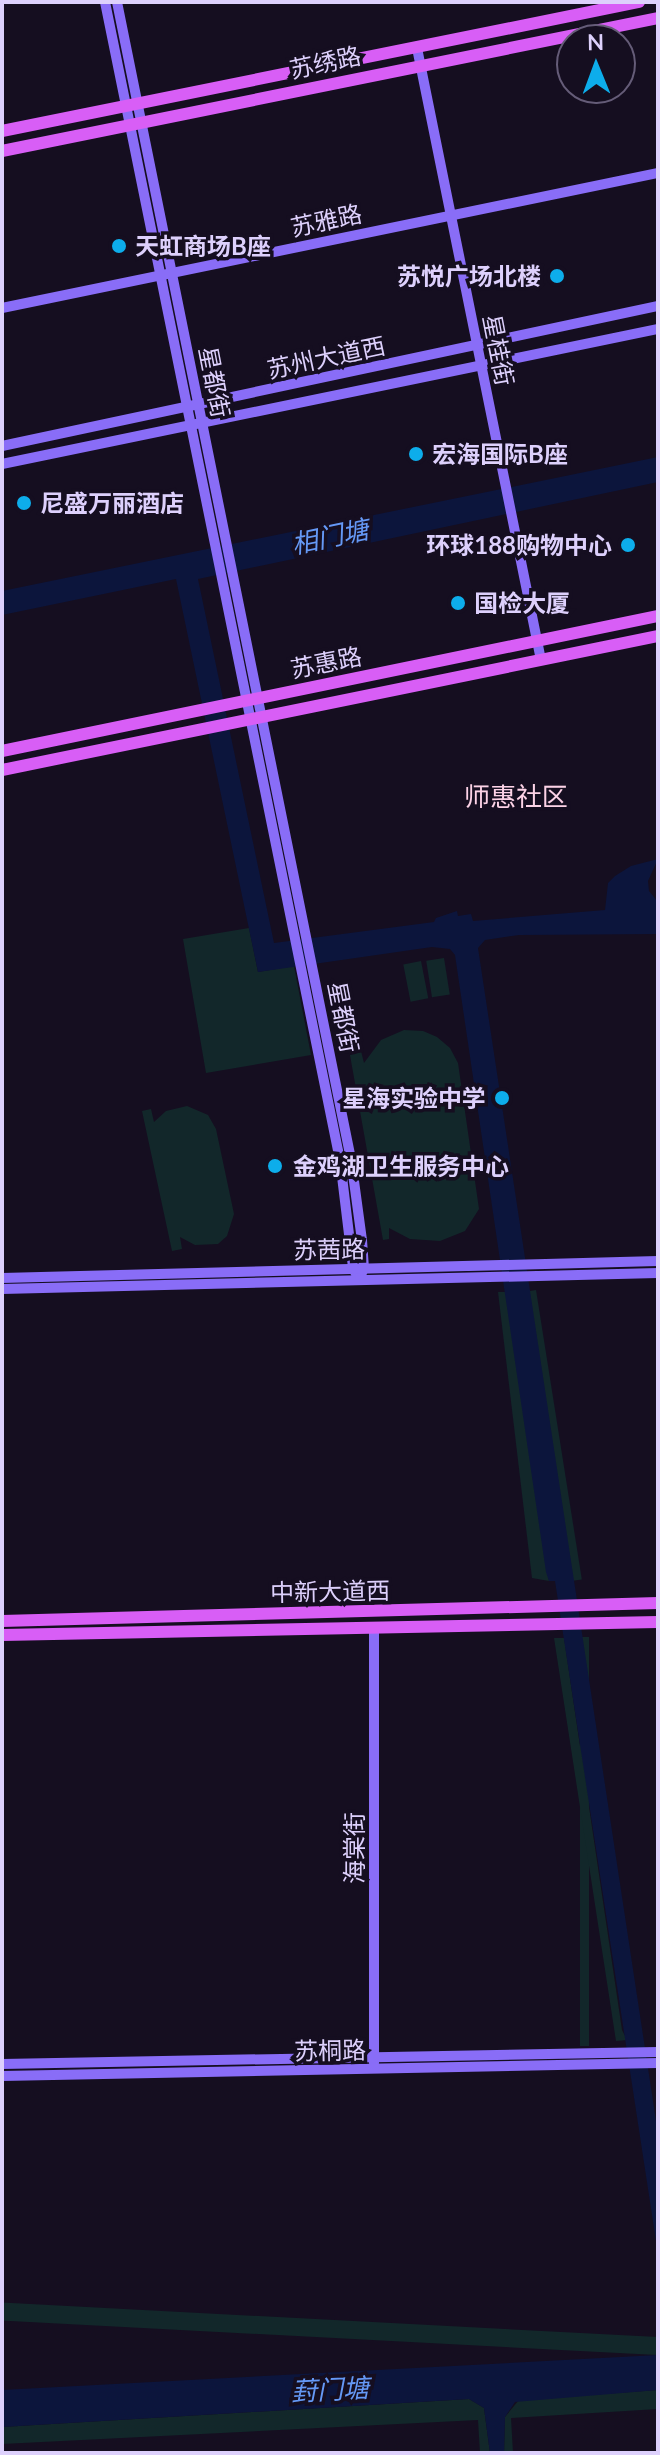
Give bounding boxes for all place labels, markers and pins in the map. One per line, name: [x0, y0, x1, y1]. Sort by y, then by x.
place label: 天虹商场B座: [135, 232, 271, 260]
marker: 天虹商场B座: [110, 237, 128, 255]
place label: 苏悦广场北楼: [397, 262, 541, 290]
marker: 苏悦广场北楼: [548, 267, 566, 285]
place label: 宏海国际B座: [432, 440, 568, 468]
marker: 宏海国际B座: [407, 445, 425, 463]
place label: 尼盛万丽酒店: [40, 489, 184, 517]
marker: 尼盛万丽酒店: [15, 494, 33, 512]
place label: 环球188购物中心: [426, 531, 612, 559]
marker: 环球188购物中心: [619, 536, 637, 554]
place label: 国检大厦: [474, 589, 570, 617]
marker: 国检大厦: [449, 594, 467, 612]
place label: 星海实验中学: [342, 1084, 486, 1112]
marker: 星海实验中学: [493, 1089, 511, 1107]
place label: 金鸡湖卫生服务中心: [293, 1152, 509, 1180]
marker: 金鸡湖卫生服务中心: [264, 1155, 286, 1177]

